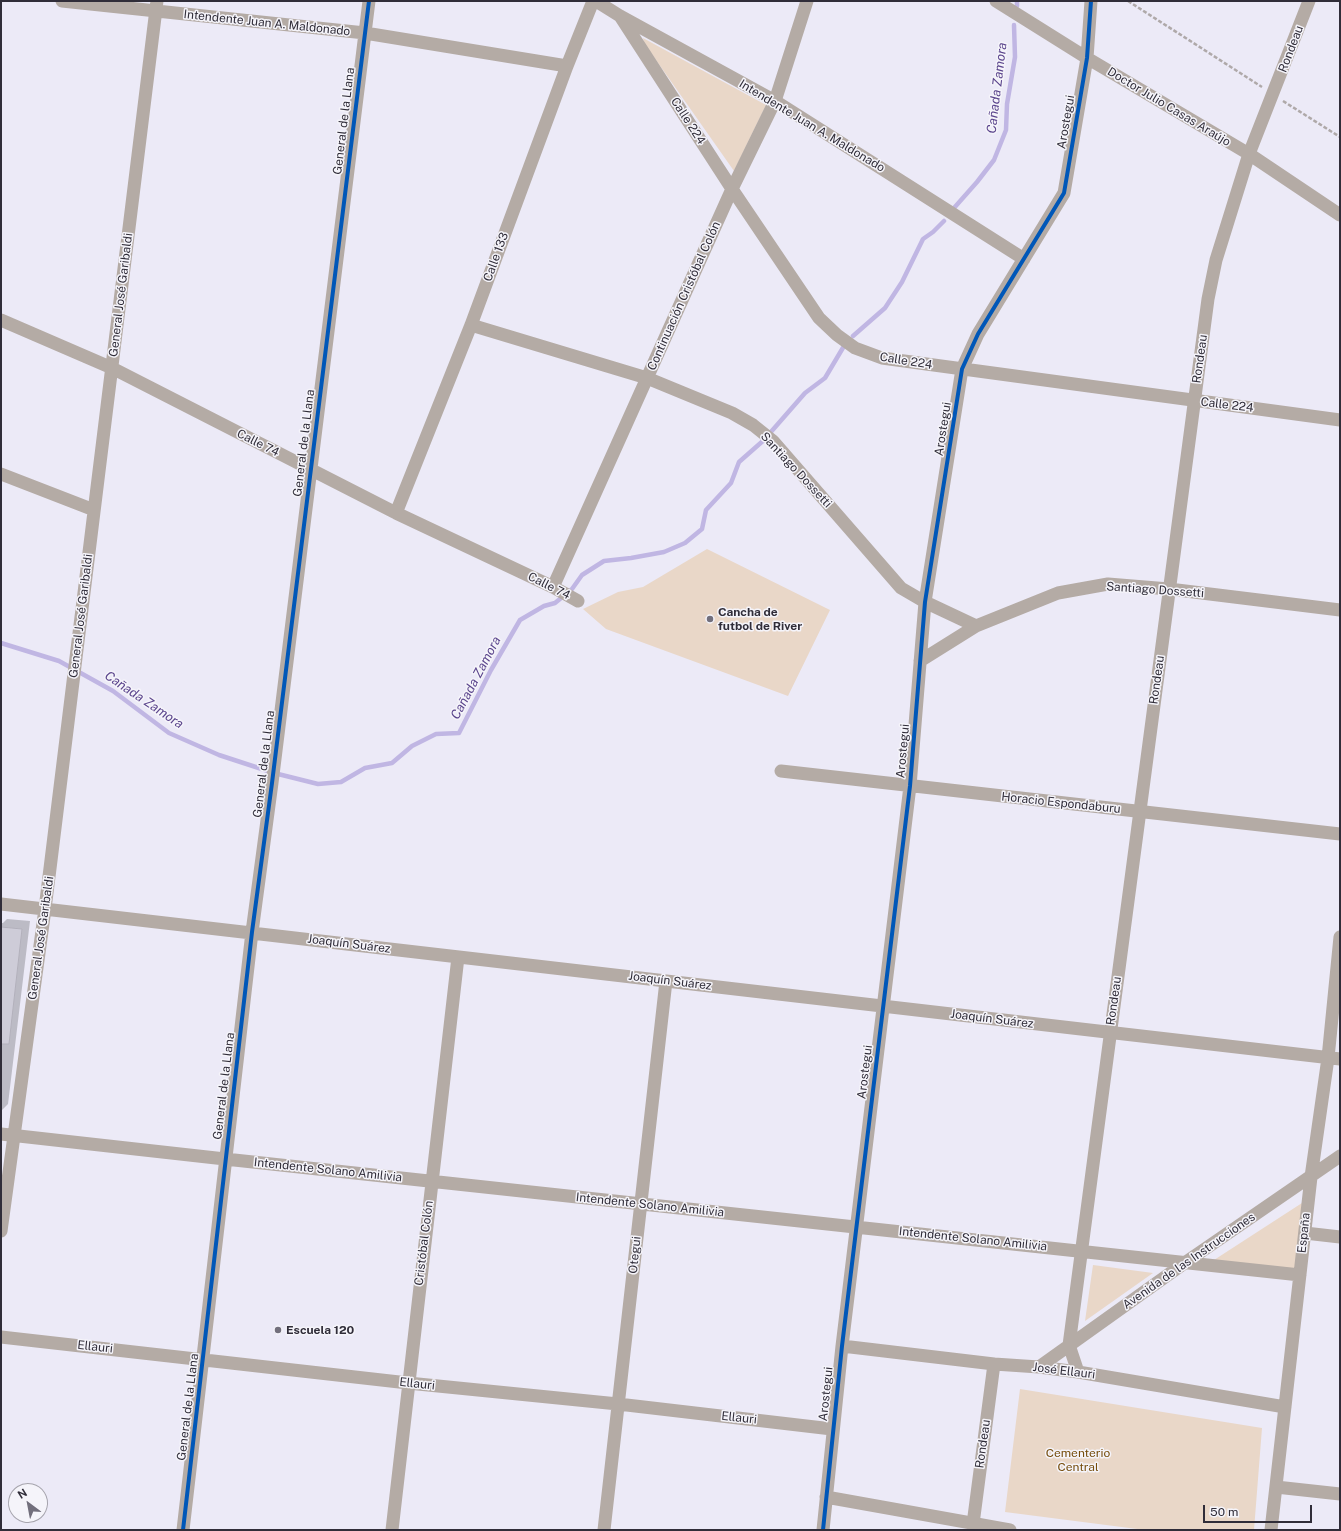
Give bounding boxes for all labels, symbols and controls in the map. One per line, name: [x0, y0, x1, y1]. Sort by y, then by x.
street label: Intendente Juan A. Maldonado: [183, 7, 351, 39]
street label: Rondeau: [1275, 23, 1307, 75]
water label: Cañada Zamora: [984, 42, 1010, 134]
street label: Doctor Julio Casas Araújo: [1105, 64, 1233, 150]
street label: General de la Llana: [330, 67, 358, 175]
street label: Intendente Juan A. Maldonado: [737, 77, 887, 175]
street label: Arostegui: [1054, 94, 1078, 150]
street label: Calle 224: [667, 95, 709, 147]
street label: Continuación Cristóbal Colón: [645, 219, 723, 373]
street label: Calle 133: [480, 230, 512, 284]
street label: General José Garibaldi: [106, 232, 136, 358]
street label: Rondeau: [1189, 334, 1211, 384]
street label: Calle 224: [879, 350, 933, 372]
street label: General de la Llana: [290, 389, 318, 497]
street label: Calle 224: [1200, 395, 1254, 415]
street label: Arostegui: [932, 401, 954, 457]
street label: Calle 74: [234, 426, 282, 460]
street label: Santiago Dossetti: [757, 429, 835, 511]
street label: General José Garibaldi: [66, 553, 96, 679]
street label: Calle 74: [525, 569, 573, 603]
street label: Santiago Dossetti: [1106, 579, 1204, 601]
place label: Cancha de futbol de River: [718, 605, 802, 633]
marker: Cancha de futbol de River: [705, 614, 715, 624]
water label: Cañada Zamora: [448, 634, 504, 722]
street label: Rondeau: [1146, 655, 1168, 705]
water label: Cañada Zamora: [102, 668, 186, 732]
street label: General de la Llana: [250, 710, 278, 818]
street label: Arostegui: [893, 723, 913, 779]
street label: Horacio Espondaburu: [1001, 790, 1121, 816]
street label: General José Garibaldi: [25, 875, 57, 1001]
street label: Joaquín Suárez: [307, 932, 391, 956]
street label: Joaquín Suárez: [628, 969, 712, 993]
street label: Rondeau: [1103, 976, 1125, 1026]
street label: Joaquín Suárez: [950, 1007, 1034, 1031]
street label: General de la Llana: [210, 1032, 238, 1140]
street label: Arostegui: [855, 1044, 875, 1100]
street label: Intendente Solano Amilivia: [253, 1155, 403, 1185]
street label: Intendente Solano Amilivia: [575, 1190, 725, 1220]
street label: Cristóbal Colón: [412, 1200, 436, 1286]
street label: Avenida de las Instrucciones: [1120, 1210, 1258, 1312]
street label: España: [1295, 1212, 1313, 1254]
street label: Intendente Solano Amilivia: [898, 1224, 1048, 1254]
street label: Otegui: [626, 1236, 644, 1274]
place label: Escuela 120: [286, 1323, 354, 1337]
marker: Escuela 120: [273, 1325, 283, 1335]
street label: Ellauri: [77, 1338, 113, 1356]
street label: General de la Llana: [174, 1353, 202, 1461]
street label: José Ellauri: [1032, 1360, 1096, 1382]
street label: Arostegui: [816, 1366, 836, 1422]
street label: Ellauri: [399, 1375, 435, 1393]
street label: Ellauri: [721, 1409, 757, 1427]
street label: Rondeau: [972, 1419, 994, 1469]
park label: Cementerio Central: [1046, 1446, 1110, 1474]
north arrow: [8, 1483, 48, 1523]
text: N: [15, 1486, 29, 1501]
scale bar: [1205, 1497, 1314, 1523]
text: 50 m: [1210, 1505, 1238, 1519]

